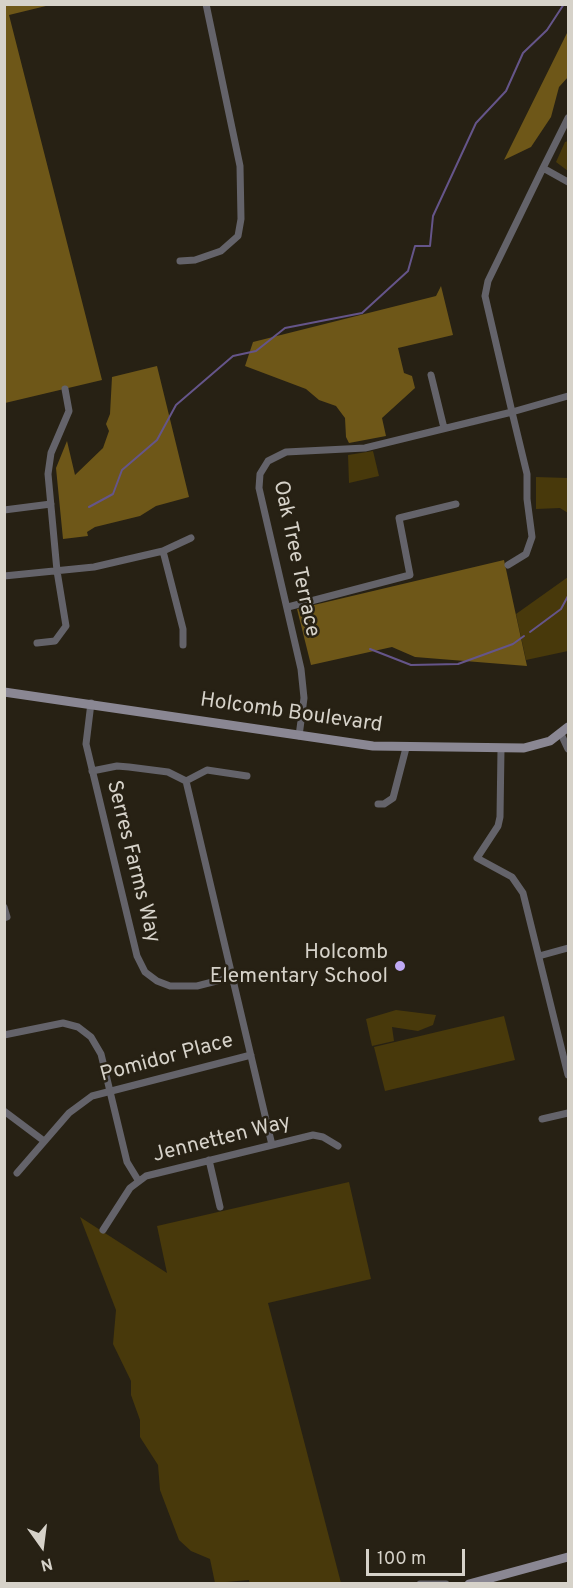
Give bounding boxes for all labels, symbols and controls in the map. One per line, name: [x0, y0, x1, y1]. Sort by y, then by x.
street label: Oak Tree Terrace: [266, 479, 324, 639]
street label: Holcomb Boulevard: [198, 689, 384, 739]
street label: Serres Farms Way: [100, 778, 164, 946]
place label: Holcomb Elementary School: [210, 941, 388, 991]
marker: Holcomb Elementary School: [393, 959, 407, 973]
street label: Pomidor Place: [98, 1029, 236, 1089]
street label: Jennetten Way: [150, 1111, 294, 1169]
north arrow: [12, 1516, 72, 1576]
scale bar: [369, 1537, 468, 1575]
text: 100 m: [377, 1548, 426, 1571]
text: N: [38, 1552, 54, 1575]

